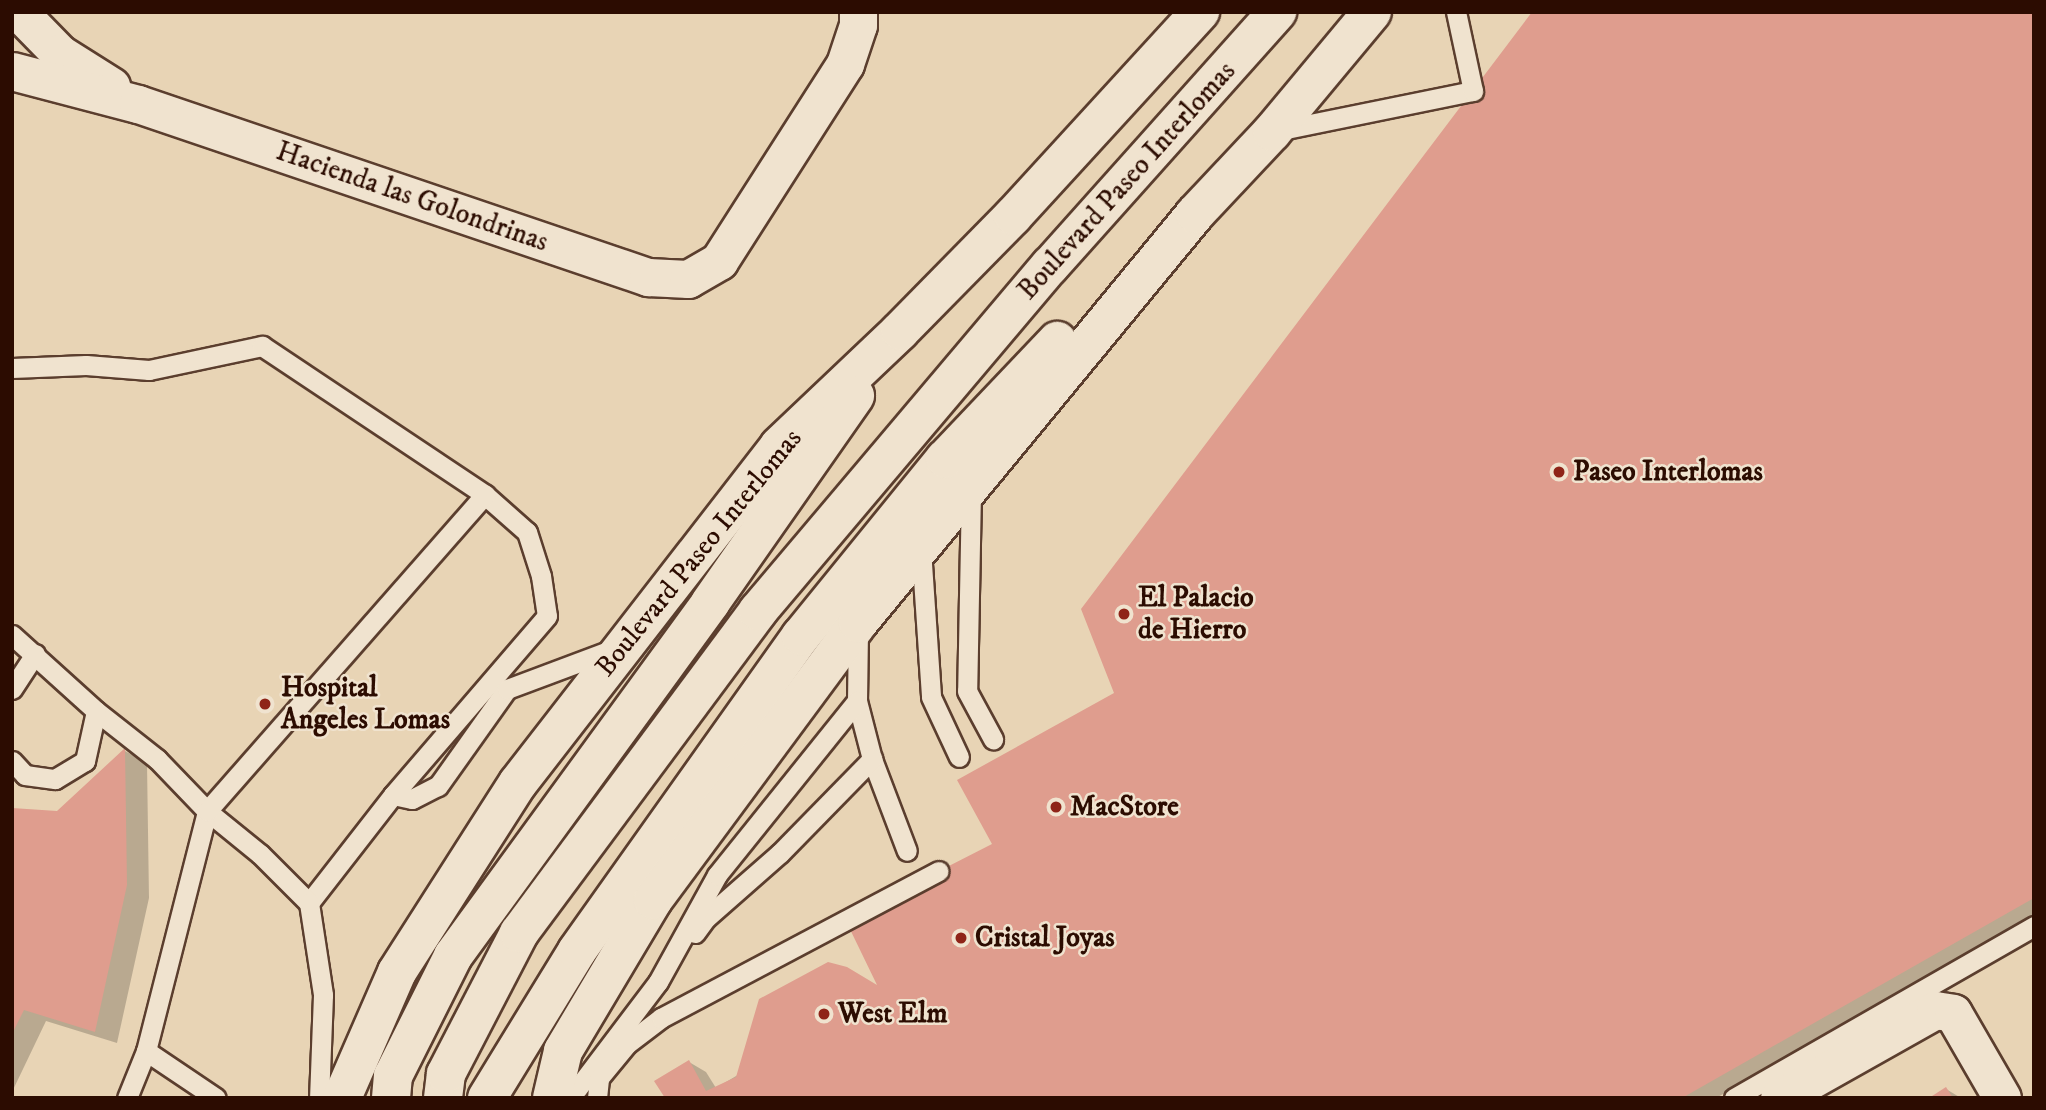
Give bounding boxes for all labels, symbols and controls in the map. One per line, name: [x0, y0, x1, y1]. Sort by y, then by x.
street label: Boulevard Paseo Interlomas: [1011, 55, 1243, 307]
street label: Hacienda las Golondrinas: [272, 135, 552, 259]
street label: Boulevard Paseo Interlomas: [589, 422, 809, 684]
place label: Paseo Interlomas: [1573, 455, 1763, 489]
marker: Paseo Interlomas: [1551, 464, 1567, 480]
place label: El Palacio de Hierro: [1138, 581, 1254, 647]
marker: El Palacio de Hierro: [1116, 606, 1132, 622]
place label: Hospital Angeles Lomas: [281, 671, 450, 737]
marker: Hospital Angeles Lomas: [255, 694, 275, 714]
place label: MacStore: [1070, 790, 1179, 824]
marker: MacStore: [1048, 799, 1064, 815]
place label: Cristal Joyas: [975, 921, 1115, 955]
marker: Cristal Joyas: [953, 930, 969, 946]
place label: West Elm: [838, 997, 947, 1031]
marker: West Elm: [816, 1006, 832, 1022]

